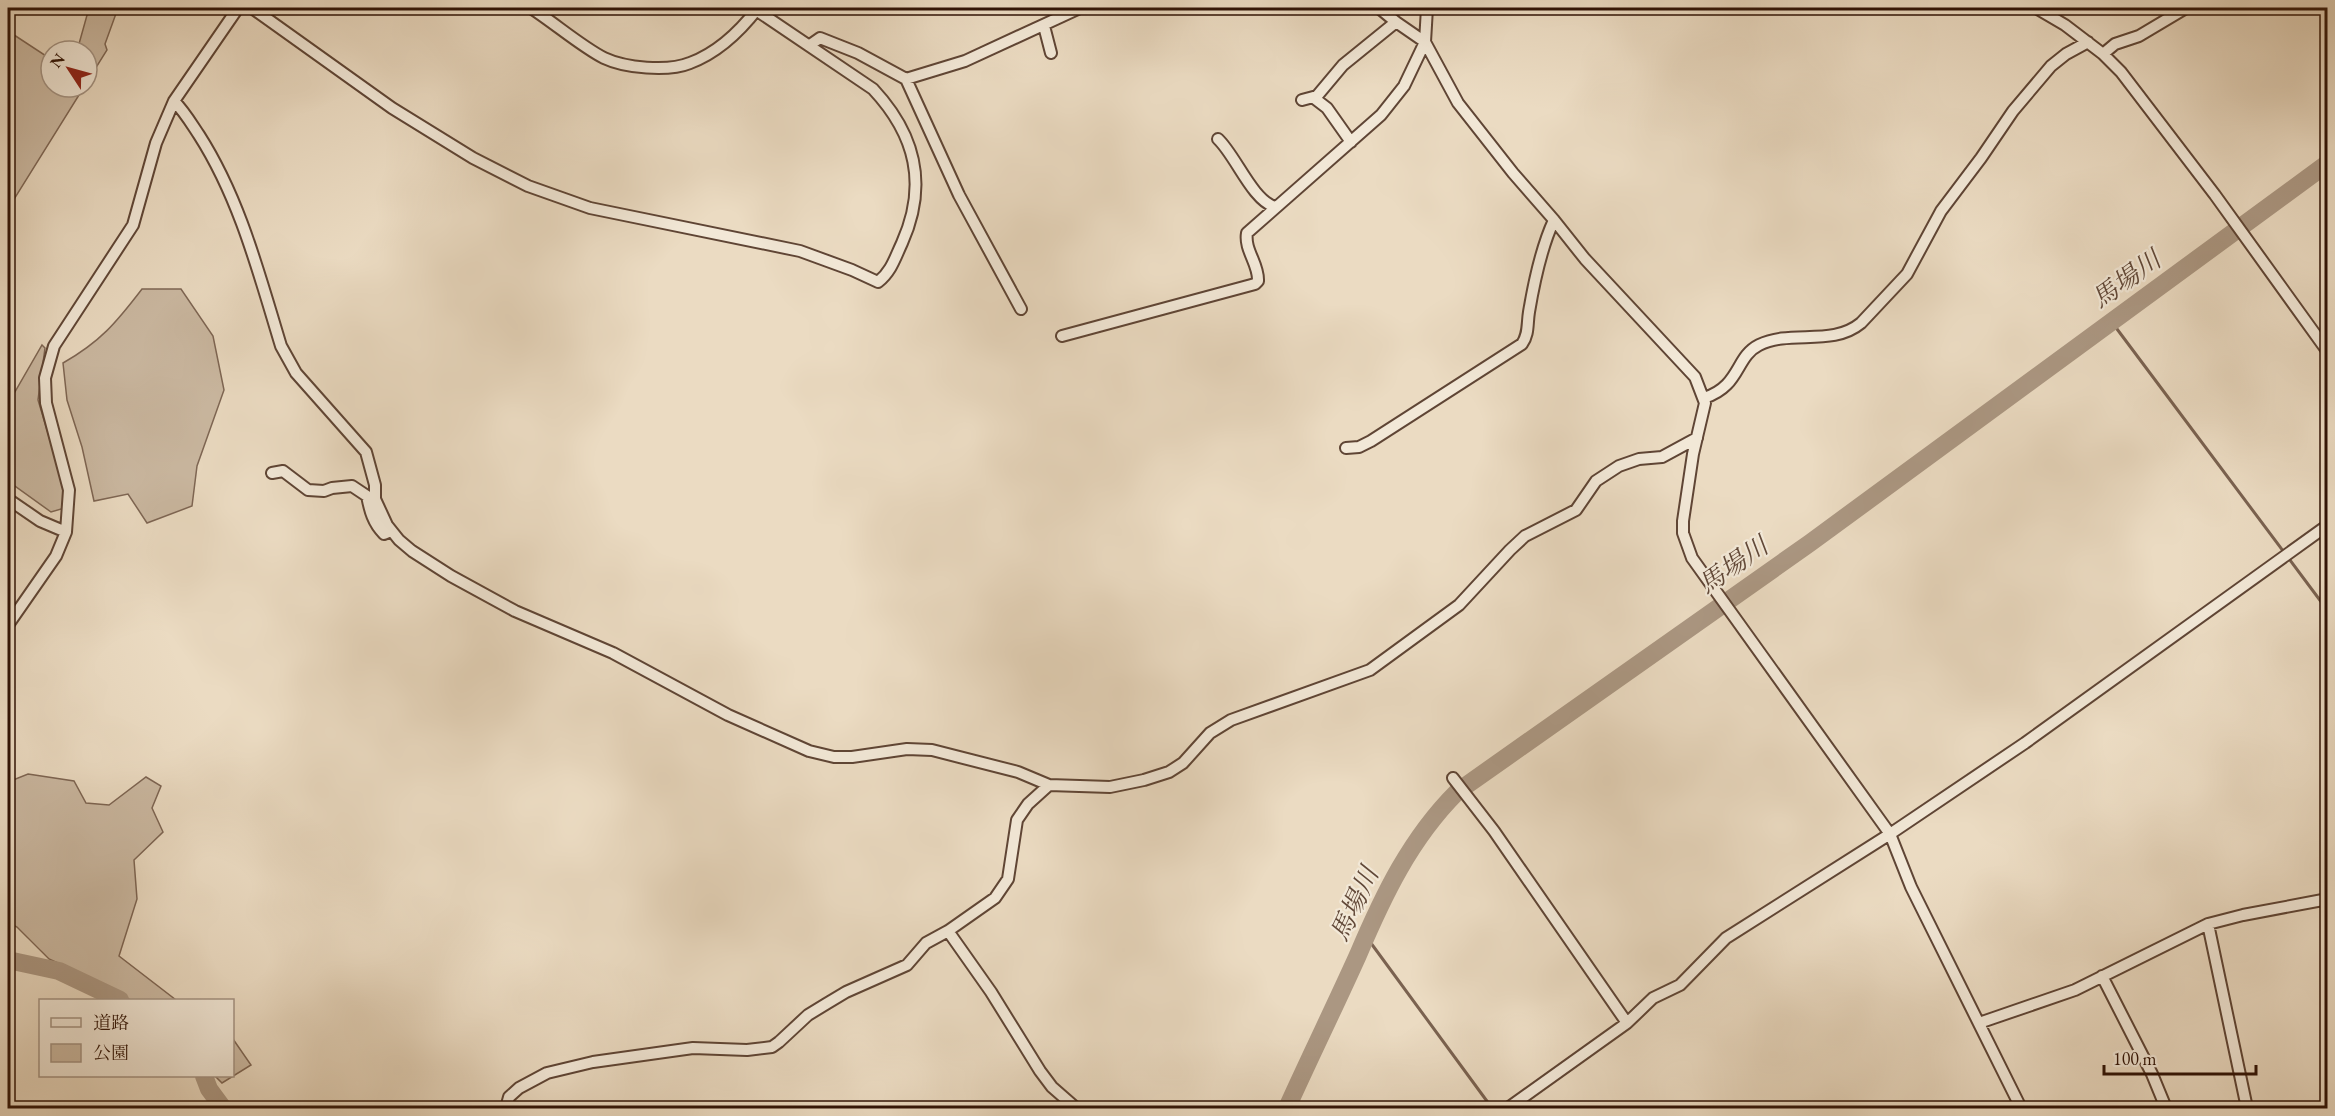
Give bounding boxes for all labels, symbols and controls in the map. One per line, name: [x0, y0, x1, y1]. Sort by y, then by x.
north arrow: [39, 39, 99, 99]
text: N: [45, 49, 70, 72]
water label: 馬場川: [2084, 241, 2170, 316]
water label: 馬場川: [1691, 527, 1777, 601]
water label: 馬場川: [1322, 859, 1387, 947]
legend: [39, 999, 234, 1077]
text: 道路: [93, 1011, 129, 1034]
scale bar: [2104, 1038, 2256, 1076]
text: 公園: [93, 1041, 129, 1064]
text: 100 m: [2113, 1047, 2157, 1070]

